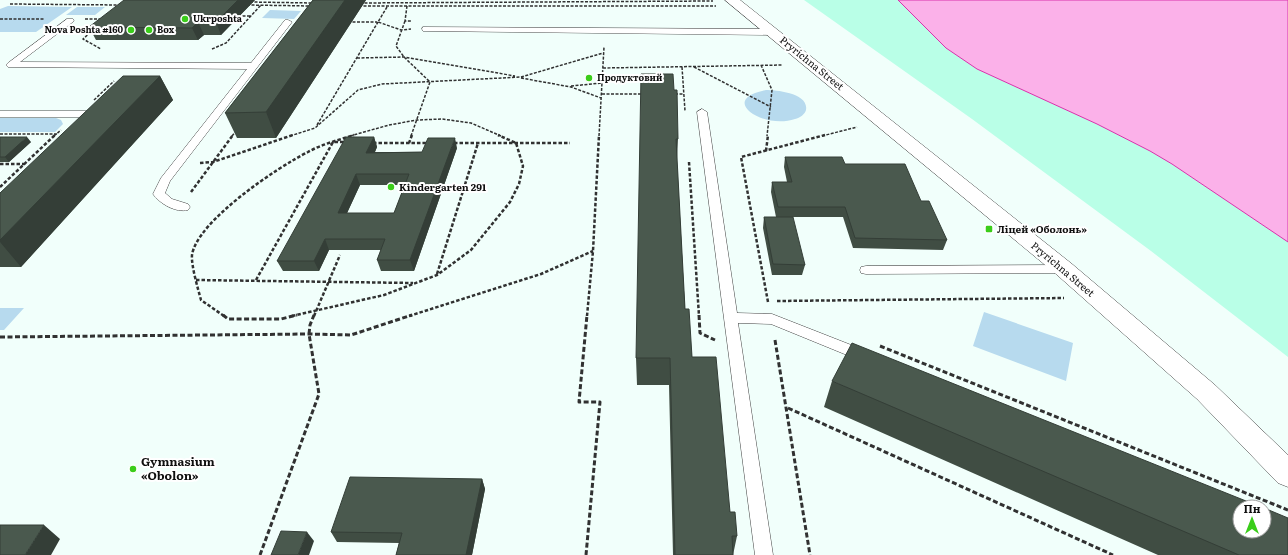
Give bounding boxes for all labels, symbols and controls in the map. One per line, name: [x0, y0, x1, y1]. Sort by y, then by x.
place label: Ukrposhta: [193, 11, 243, 25]
marker: Ukrposhta: [180, 14, 190, 24]
place label: Nova Poshta #160: [44, 22, 123, 36]
place label: Box: [157, 22, 175, 36]
marker: Nova Poshta #160: [126, 25, 136, 35]
marker: Box: [144, 25, 154, 35]
street label: Pryrichna Street: [777, 32, 848, 93]
place label: Продуктовий: [597, 70, 663, 84]
marker: Продуктовий: [584, 73, 594, 83]
place label: Kindergarten 291: [399, 179, 486, 194]
marker: Kindergarten 291: [386, 182, 396, 192]
place label: Ліцей «Оболонь»: [997, 221, 1088, 236]
marker: Ліцей «Оболонь»: [984, 224, 994, 234]
street label: Pryrichna Street: [1028, 238, 1098, 300]
place label: Gymnasium «Obolon»: [141, 452, 215, 484]
marker: Gymnasium «Obolon»: [128, 464, 138, 474]
north arrow: [1232, 499, 1272, 539]
text: Пн: [1243, 500, 1261, 516]

